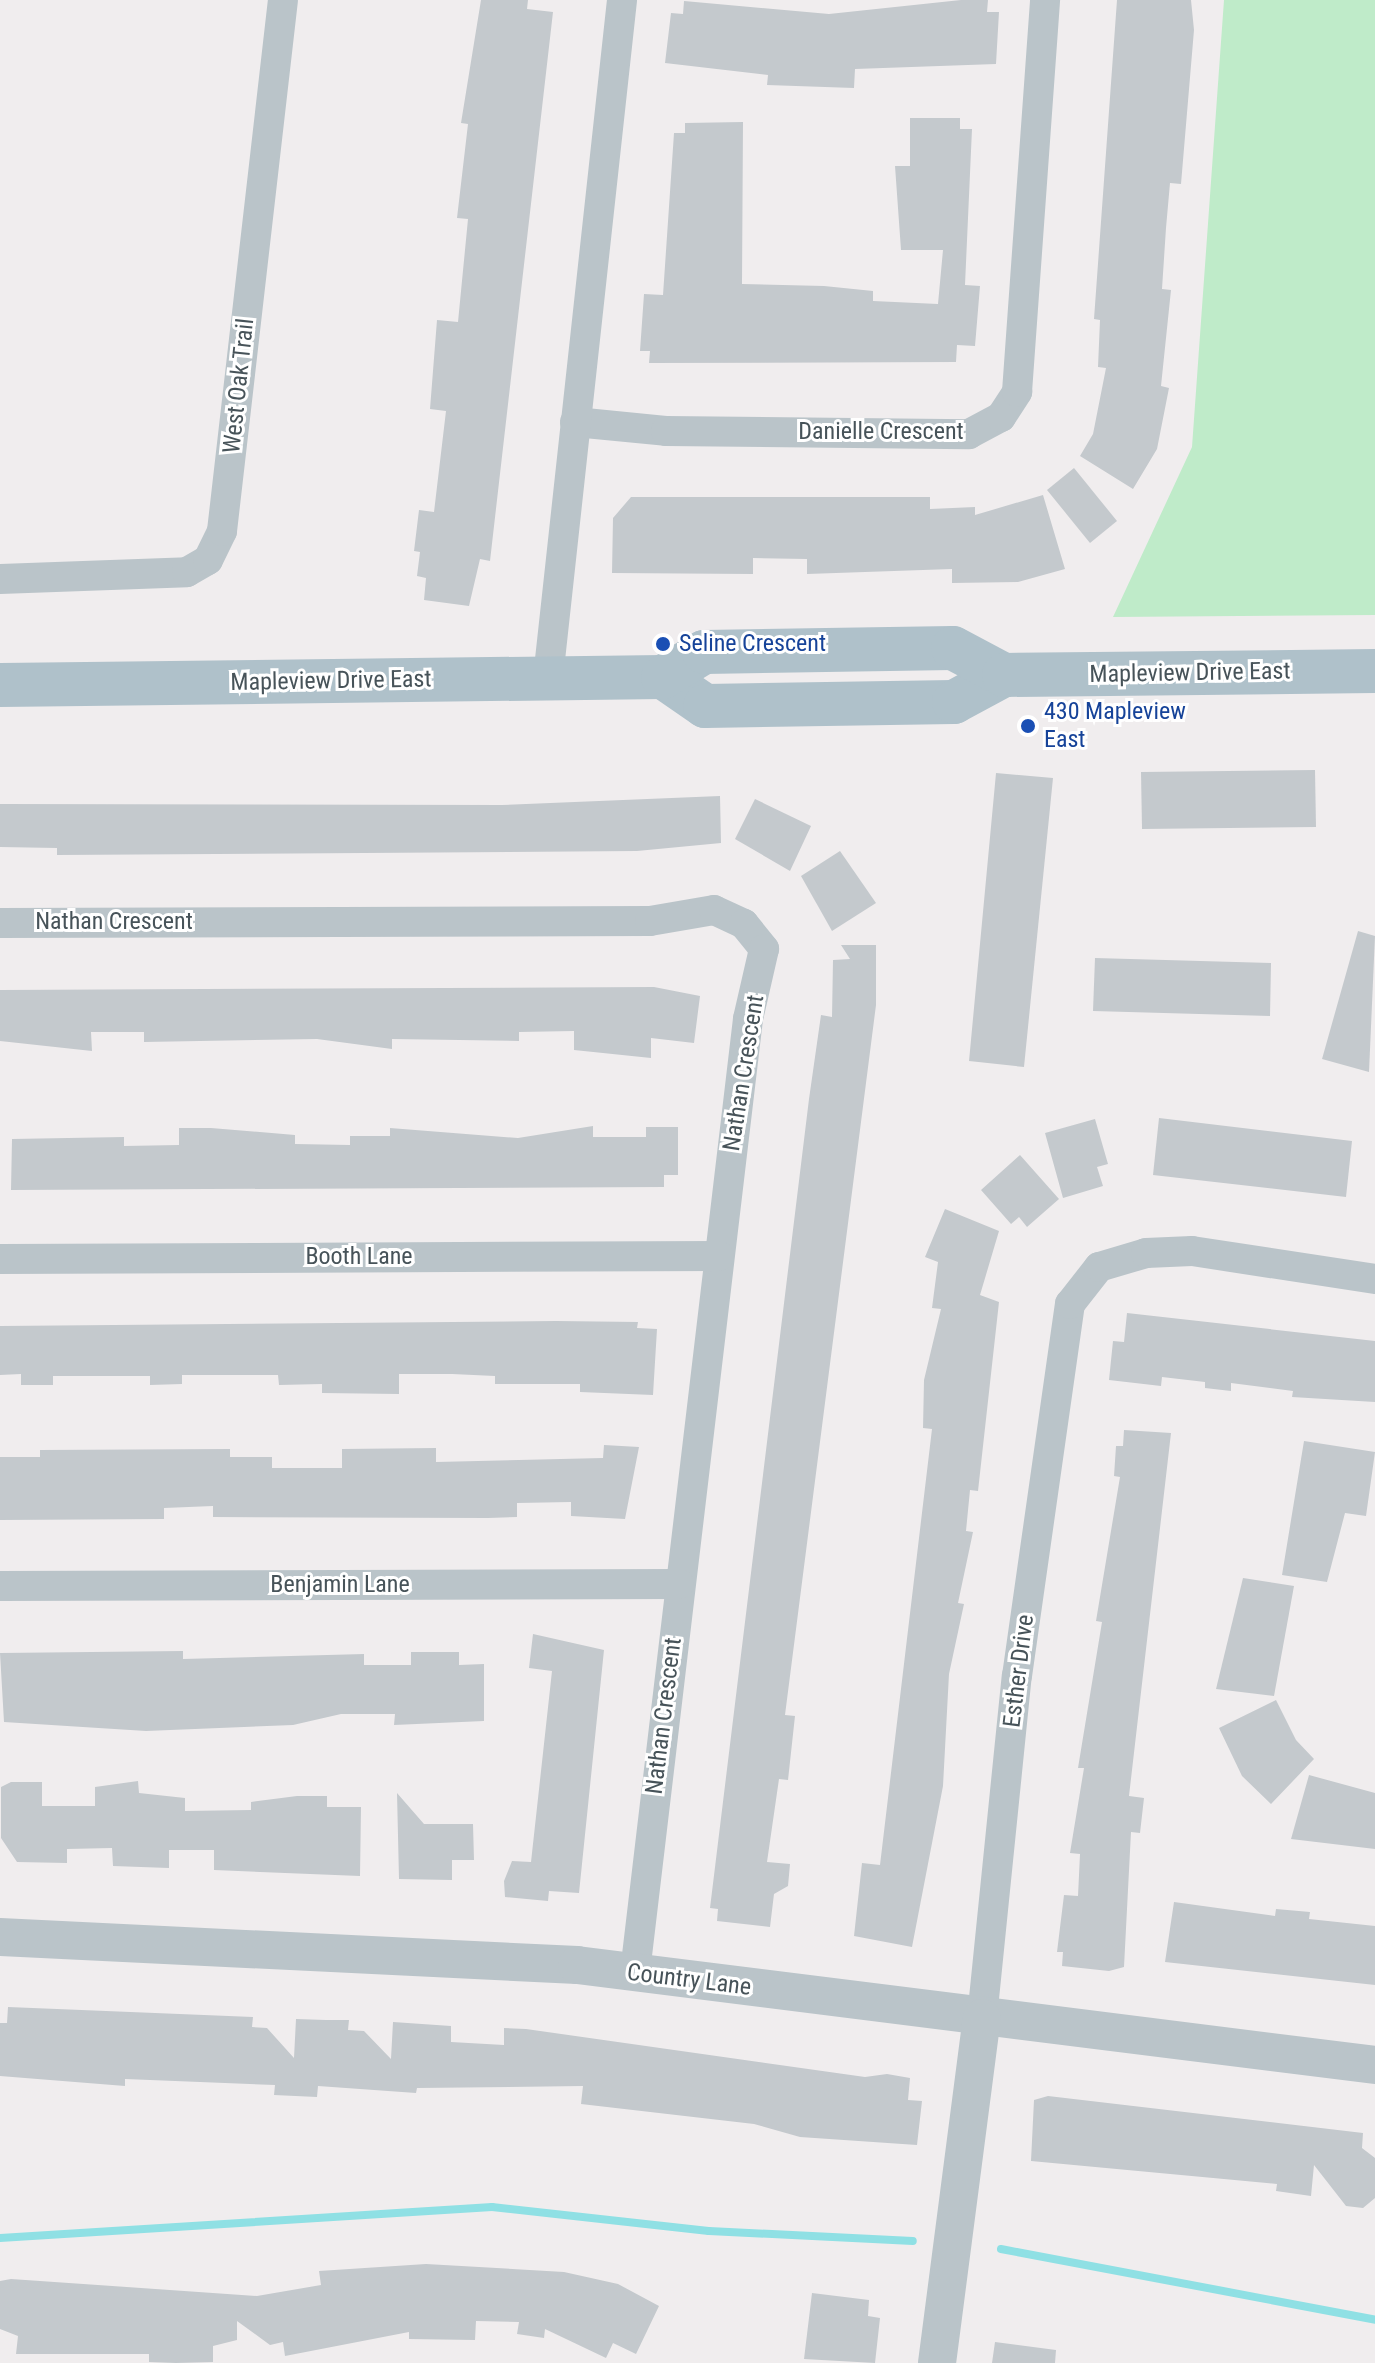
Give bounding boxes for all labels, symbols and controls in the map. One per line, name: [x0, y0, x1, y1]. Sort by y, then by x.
street label: West Oak Trail: [218, 317, 260, 455]
street label: Danielle Crescent: [798, 418, 964, 446]
place label: Seline Crescent: [679, 630, 826, 658]
marker: Seline Crescent: [654, 635, 672, 653]
street label: Mapleview Drive East: [1089, 657, 1291, 689]
street label: Mapleview Drive East: [230, 665, 432, 697]
place label: 430 Mapleview East: [1044, 698, 1186, 754]
marker: 430 Mapleview East: [1019, 717, 1037, 735]
street label: Nathan Crescent: [35, 908, 193, 936]
street label: Nathan Crescent: [717, 993, 771, 1153]
street label: Booth Lane: [305, 1243, 413, 1271]
street label: Benjamin Lane: [270, 1571, 410, 1599]
street label: Esther Drive: [998, 1613, 1040, 1729]
street label: Nathan Crescent: [640, 1636, 688, 1796]
street label: Country Lane: [625, 1958, 753, 2002]

